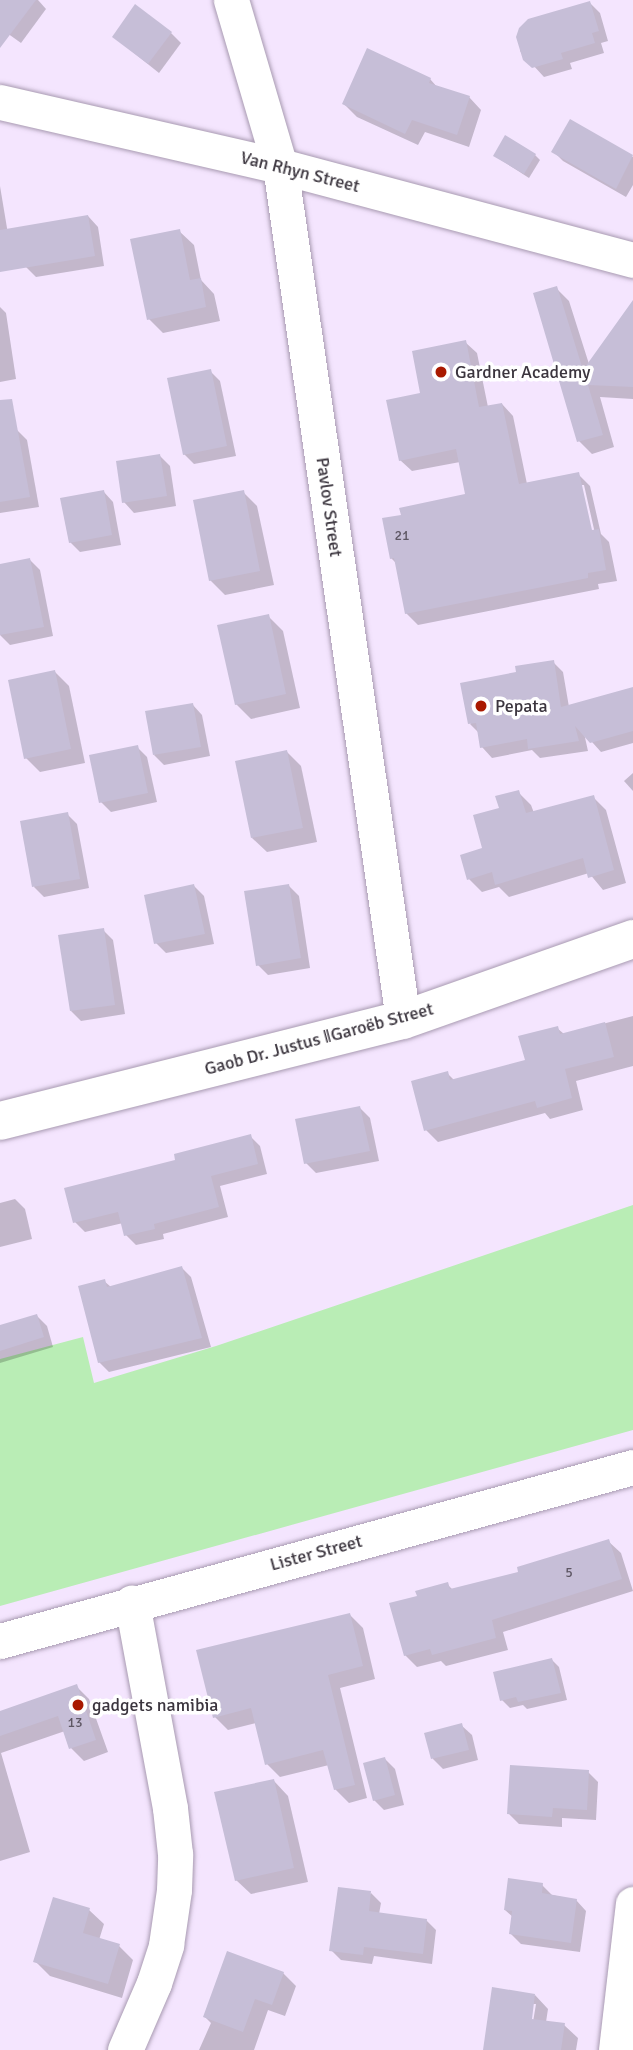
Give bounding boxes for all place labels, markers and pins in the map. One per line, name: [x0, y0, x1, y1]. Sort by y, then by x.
place label: Gardner Academy: [455, 361, 591, 383]
marker: Gardner Academy: [433, 364, 449, 380]
place label: Pepata: [495, 695, 548, 717]
marker: Pepata: [473, 698, 489, 714]
place label: gadgets namibia: [92, 1694, 218, 1716]
marker: gadgets namibia: [70, 1697, 86, 1713]

